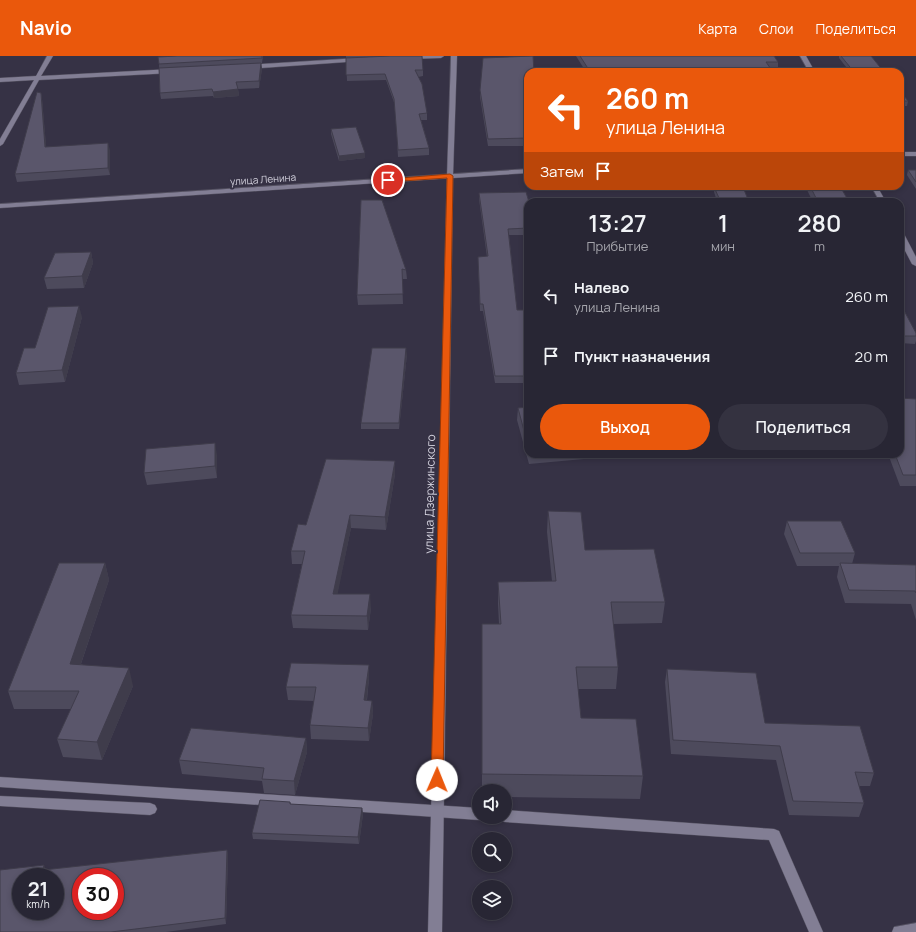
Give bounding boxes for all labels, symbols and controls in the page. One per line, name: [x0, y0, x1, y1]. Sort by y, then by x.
text: Navio: [20, 15, 72, 41]
text: Карта: [698, 19, 737, 38]
text: Слои: [759, 19, 793, 38]
text: Поделиться: [815, 19, 896, 38]
text: 260 m: [606, 79, 689, 117]
icon: left: [540, 84, 592, 136]
text: улица Ленина: [606, 115, 725, 139]
icon: arrive: [592, 160, 614, 182]
text: Затем: [540, 161, 584, 182]
pin: [371, 163, 405, 197]
icon: arrive: [377, 169, 399, 191]
street label: улица Ленина: [230, 170, 296, 188]
text: 13:27: [588, 206, 647, 239]
text: 1: [718, 206, 728, 239]
text: 280: [798, 206, 841, 239]
text: Прибытие: [587, 237, 648, 255]
text: мин: [711, 237, 735, 255]
text: m: [814, 237, 825, 255]
text: Налево: [574, 277, 629, 298]
icon: left: [540, 285, 562, 307]
text: 260 m: [845, 286, 888, 307]
text: улица Ленина: [574, 298, 660, 316]
icon: arrive: [540, 345, 562, 367]
text: Пункт назначения: [574, 346, 710, 367]
text: 20 m: [855, 346, 888, 367]
button: Выход: [540, 404, 710, 450]
button: Поделиться: [718, 404, 888, 450]
street label: улица Дзержинского: [420, 434, 439, 554]
position arrow: [416, 759, 458, 801]
map controls: [472, 784, 512, 920]
button: sound: [472, 784, 512, 824]
button: search: [472, 832, 512, 872]
speed limit sign: 30: [72, 868, 124, 920]
text: 21: [28, 875, 48, 902]
button: layers: [472, 880, 512, 920]
text: km/h: [26, 897, 50, 911]

